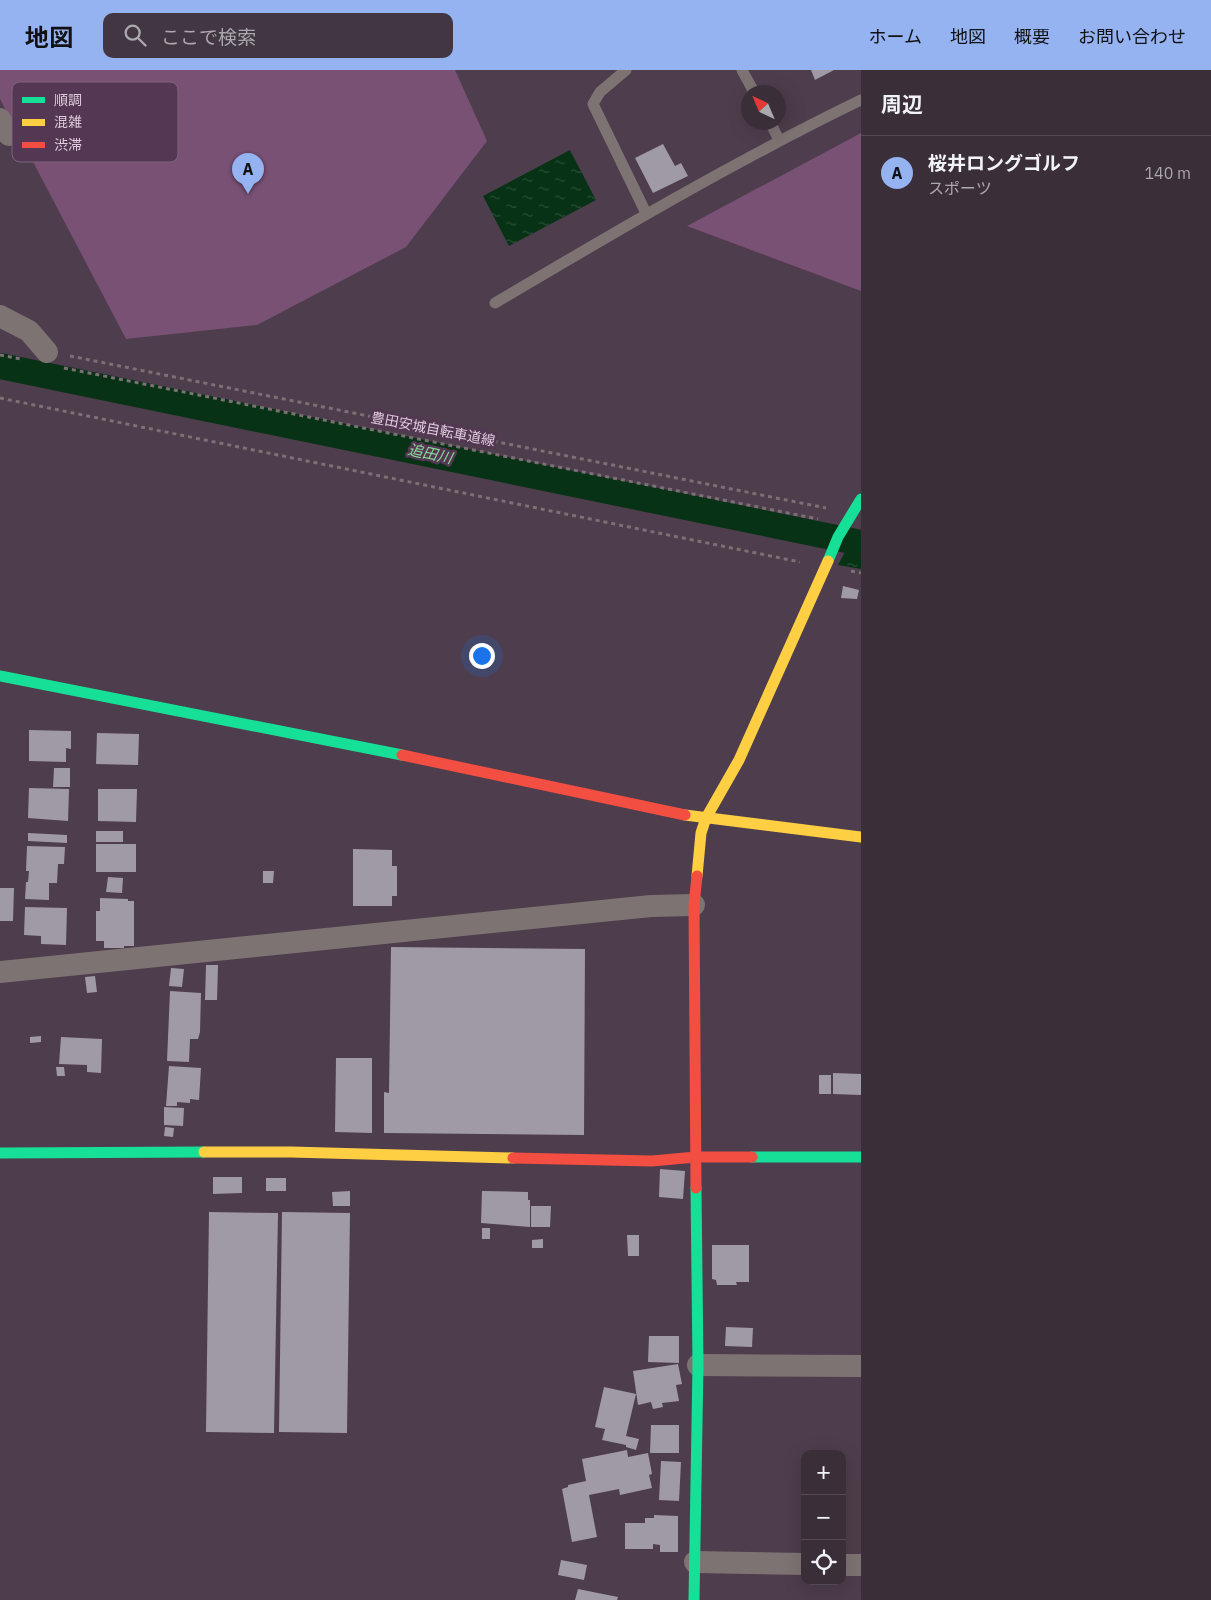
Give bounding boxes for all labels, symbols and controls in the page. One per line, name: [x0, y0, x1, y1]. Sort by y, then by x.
search box: [103, 13, 453, 58]
text: 地図: [25, 21, 73, 53]
icon: search: [121, 21, 149, 49]
text: ここで検索: [161, 25, 256, 49]
text: ホーム: [869, 25, 922, 48]
text: 地図: [950, 25, 986, 48]
text: 概要: [1014, 25, 1050, 48]
text: お問い合わせ: [1078, 25, 1186, 48]
legend: [12, 82, 178, 162]
north arrow: [741, 85, 786, 130]
text: 周辺: [881, 90, 923, 118]
text: 順調: [54, 91, 82, 109]
text: 混雑: [54, 113, 82, 131]
text: 渋滞: [54, 136, 82, 154]
text: 桜井ロングゴルフ: [928, 151, 1080, 175]
pin: A: [232, 153, 264, 194]
text: A: [892, 163, 902, 183]
text: 140 m: [1144, 163, 1191, 183]
text: スポーツ: [928, 178, 992, 198]
street label: 豊田安城自転車道線: [369, 408, 497, 450]
water label: 追田川: [406, 440, 456, 468]
your location: [469, 643, 495, 669]
map controls: [801, 1450, 846, 1585]
button: +: [801, 1450, 846, 1495]
button: −: [801, 1495, 846, 1540]
button: locate: [801, 1540, 846, 1585]

